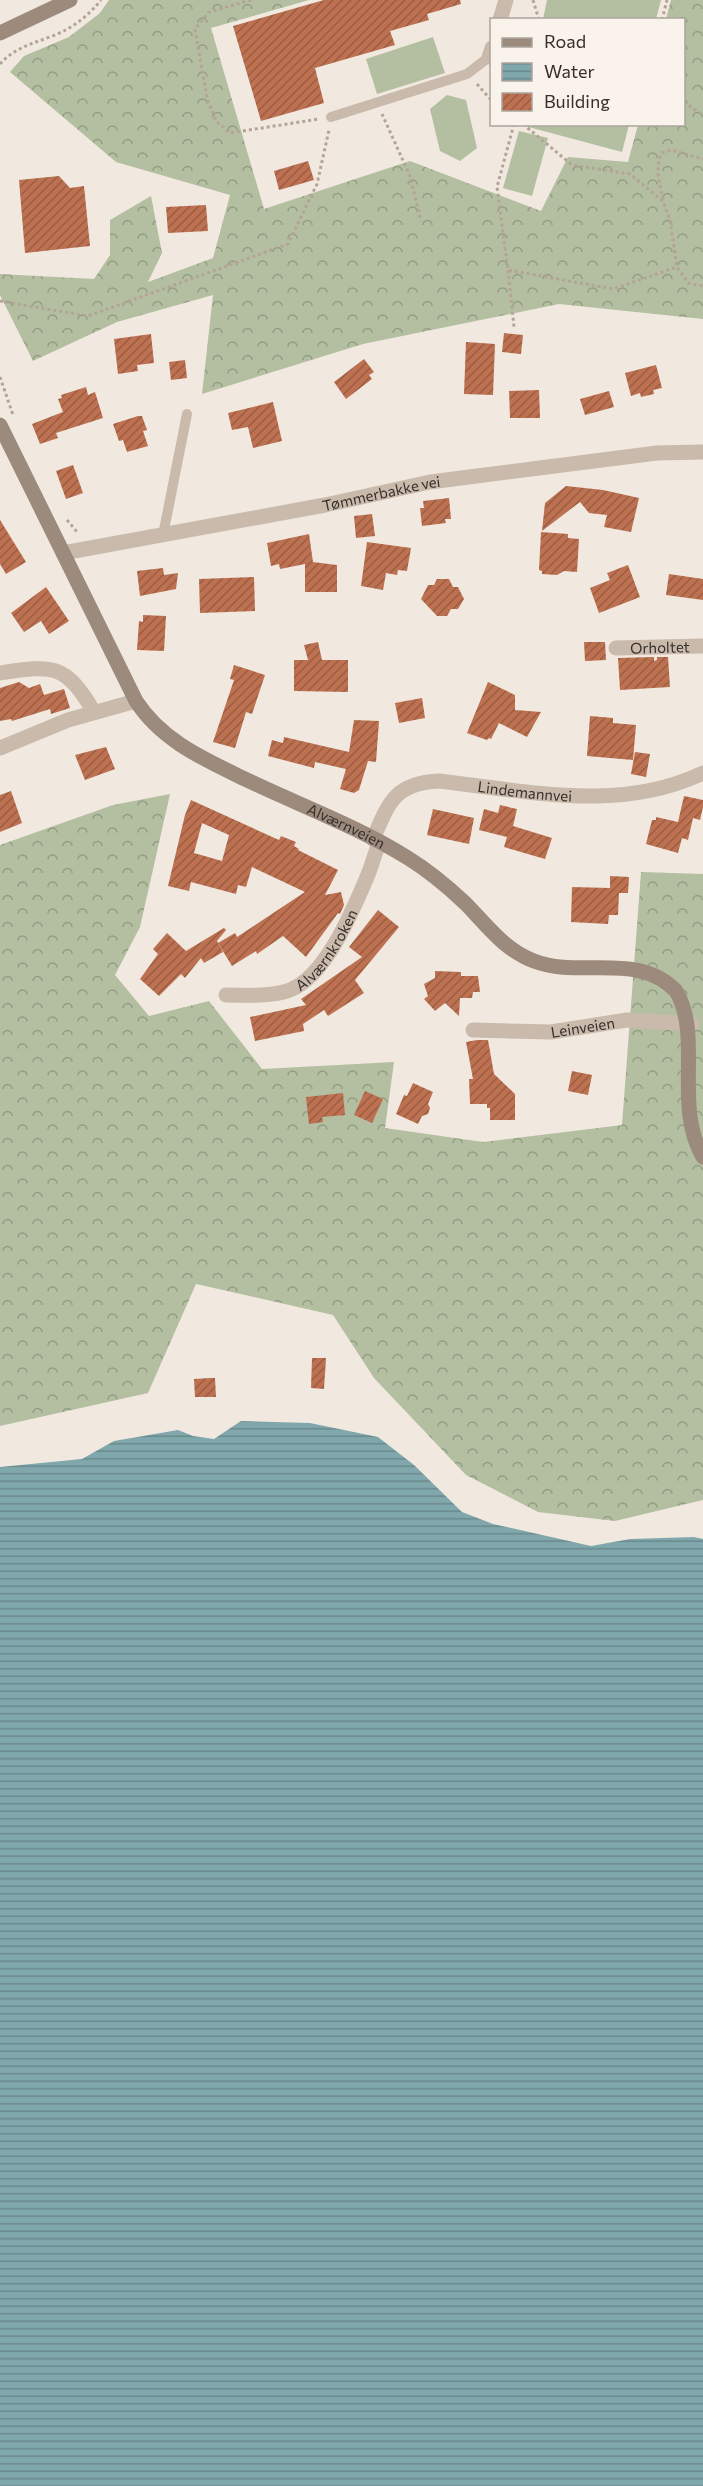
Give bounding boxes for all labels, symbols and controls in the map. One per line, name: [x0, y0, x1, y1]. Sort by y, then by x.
legend: [490, 18, 685, 126]
text: Road: [544, 30, 586, 52]
text: Water: [544, 60, 595, 82]
text: Building: [544, 90, 610, 112]
street label: Tømmerbakke vei: [321, 472, 441, 514]
street label: Orholtet: [630, 637, 690, 657]
street label: Lindemannvei: [477, 777, 573, 805]
street label: Alværnveien: [305, 799, 388, 852]
street label: Alværnkroken: [292, 906, 361, 994]
street label: Leinveien: [549, 1013, 616, 1041]

